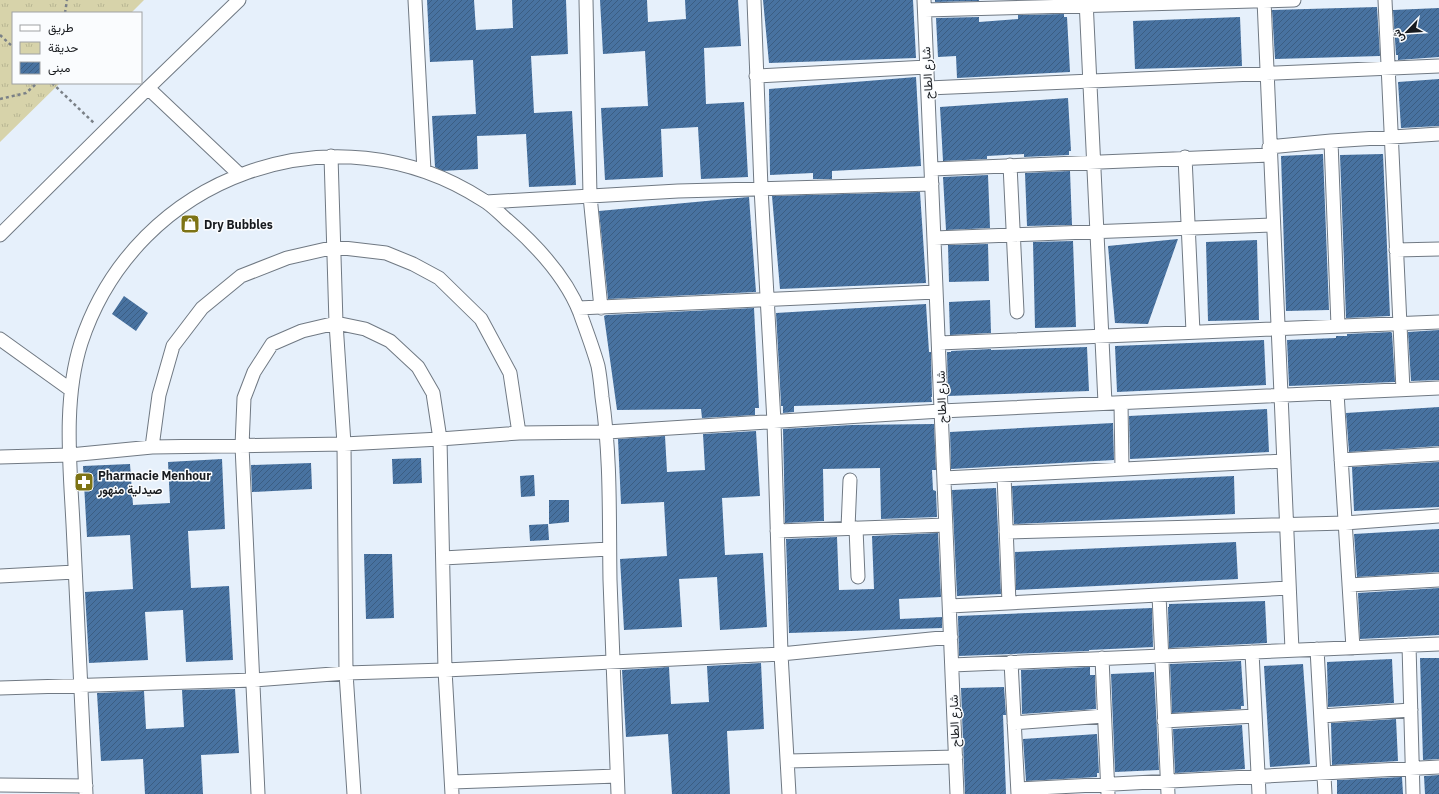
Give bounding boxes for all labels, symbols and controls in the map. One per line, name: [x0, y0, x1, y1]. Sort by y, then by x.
legend: [12, 12, 142, 84]
north arrow: [1387, 12, 1427, 52]
text: طريق: [48, 20, 74, 36]
text: ش: [1389, 27, 1407, 45]
text: حديقة: [48, 40, 78, 55]
street label: شارع الطاح: [918, 46, 938, 100]
text: مبنى: [48, 60, 70, 76]
shop icon: Dry Bubbles: [179, 213, 201, 235]
place label: Dry Bubbles: [204, 217, 273, 232]
street label: شارع الطاح: [933, 370, 951, 423]
place label: Pharmacie Menhour صيدلية منهور: [97, 468, 211, 498]
pharmacy icon: Pharmacie Menhour صيدلية منهور: [73, 471, 95, 493]
street label: شارع الطاح: [946, 694, 964, 747]

